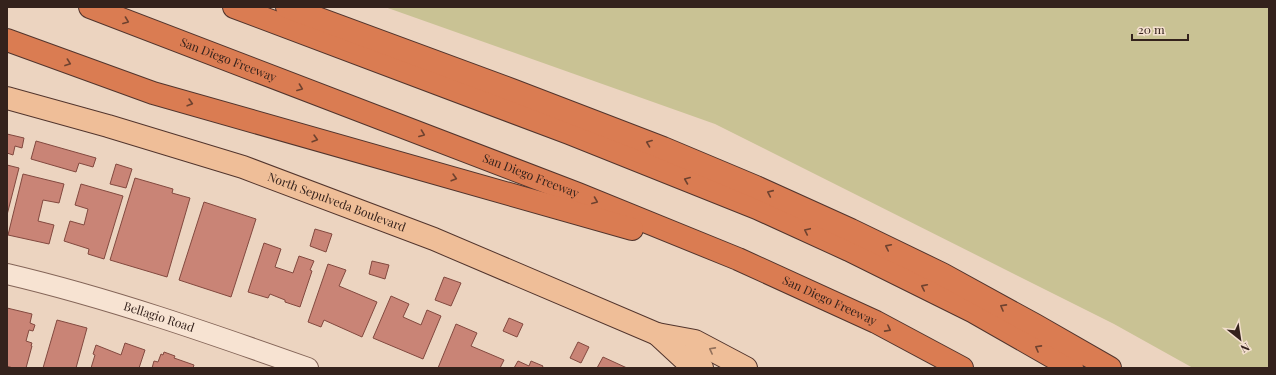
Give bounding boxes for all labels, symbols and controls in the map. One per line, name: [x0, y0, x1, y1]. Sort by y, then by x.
scale bar: [1132, 16, 1188, 42]
one-way arrow: [123, 17, 130, 25]
text: 20 m: [1138, 21, 1165, 37]
street label: San Diego Freeway: [178, 33, 279, 85]
one-way arrow: [64, 58, 71, 66]
one-way arrow: [297, 83, 304, 91]
one-way arrow: [186, 98, 193, 107]
one-way arrow: [418, 130, 425, 138]
one-way arrow: [311, 134, 318, 143]
one-way arrow: [646, 140, 653, 148]
street label: San Diego Freeway: [481, 149, 582, 201]
street label: North Sepulveda Boulevard: [266, 168, 408, 235]
one-way arrow: [450, 173, 457, 182]
one-way arrow: [684, 176, 691, 184]
one-way arrow: [766, 190, 774, 198]
one-way arrow: [592, 196, 599, 204]
one-way arrow: [803, 228, 811, 236]
one-way arrow: [884, 245, 892, 252]
street label: San Diego Freeway: [780, 271, 880, 328]
one-way arrow: [920, 284, 928, 292]
street label: Bellagio Road: [122, 297, 197, 335]
one-way arrow: [1000, 305, 1007, 312]
north arrow: [1220, 319, 1260, 359]
one-way arrow: [884, 324, 891, 331]
text: N: [1238, 340, 1252, 357]
one-way arrow: [1035, 346, 1042, 353]
one-way arrow: [708, 347, 716, 355]

